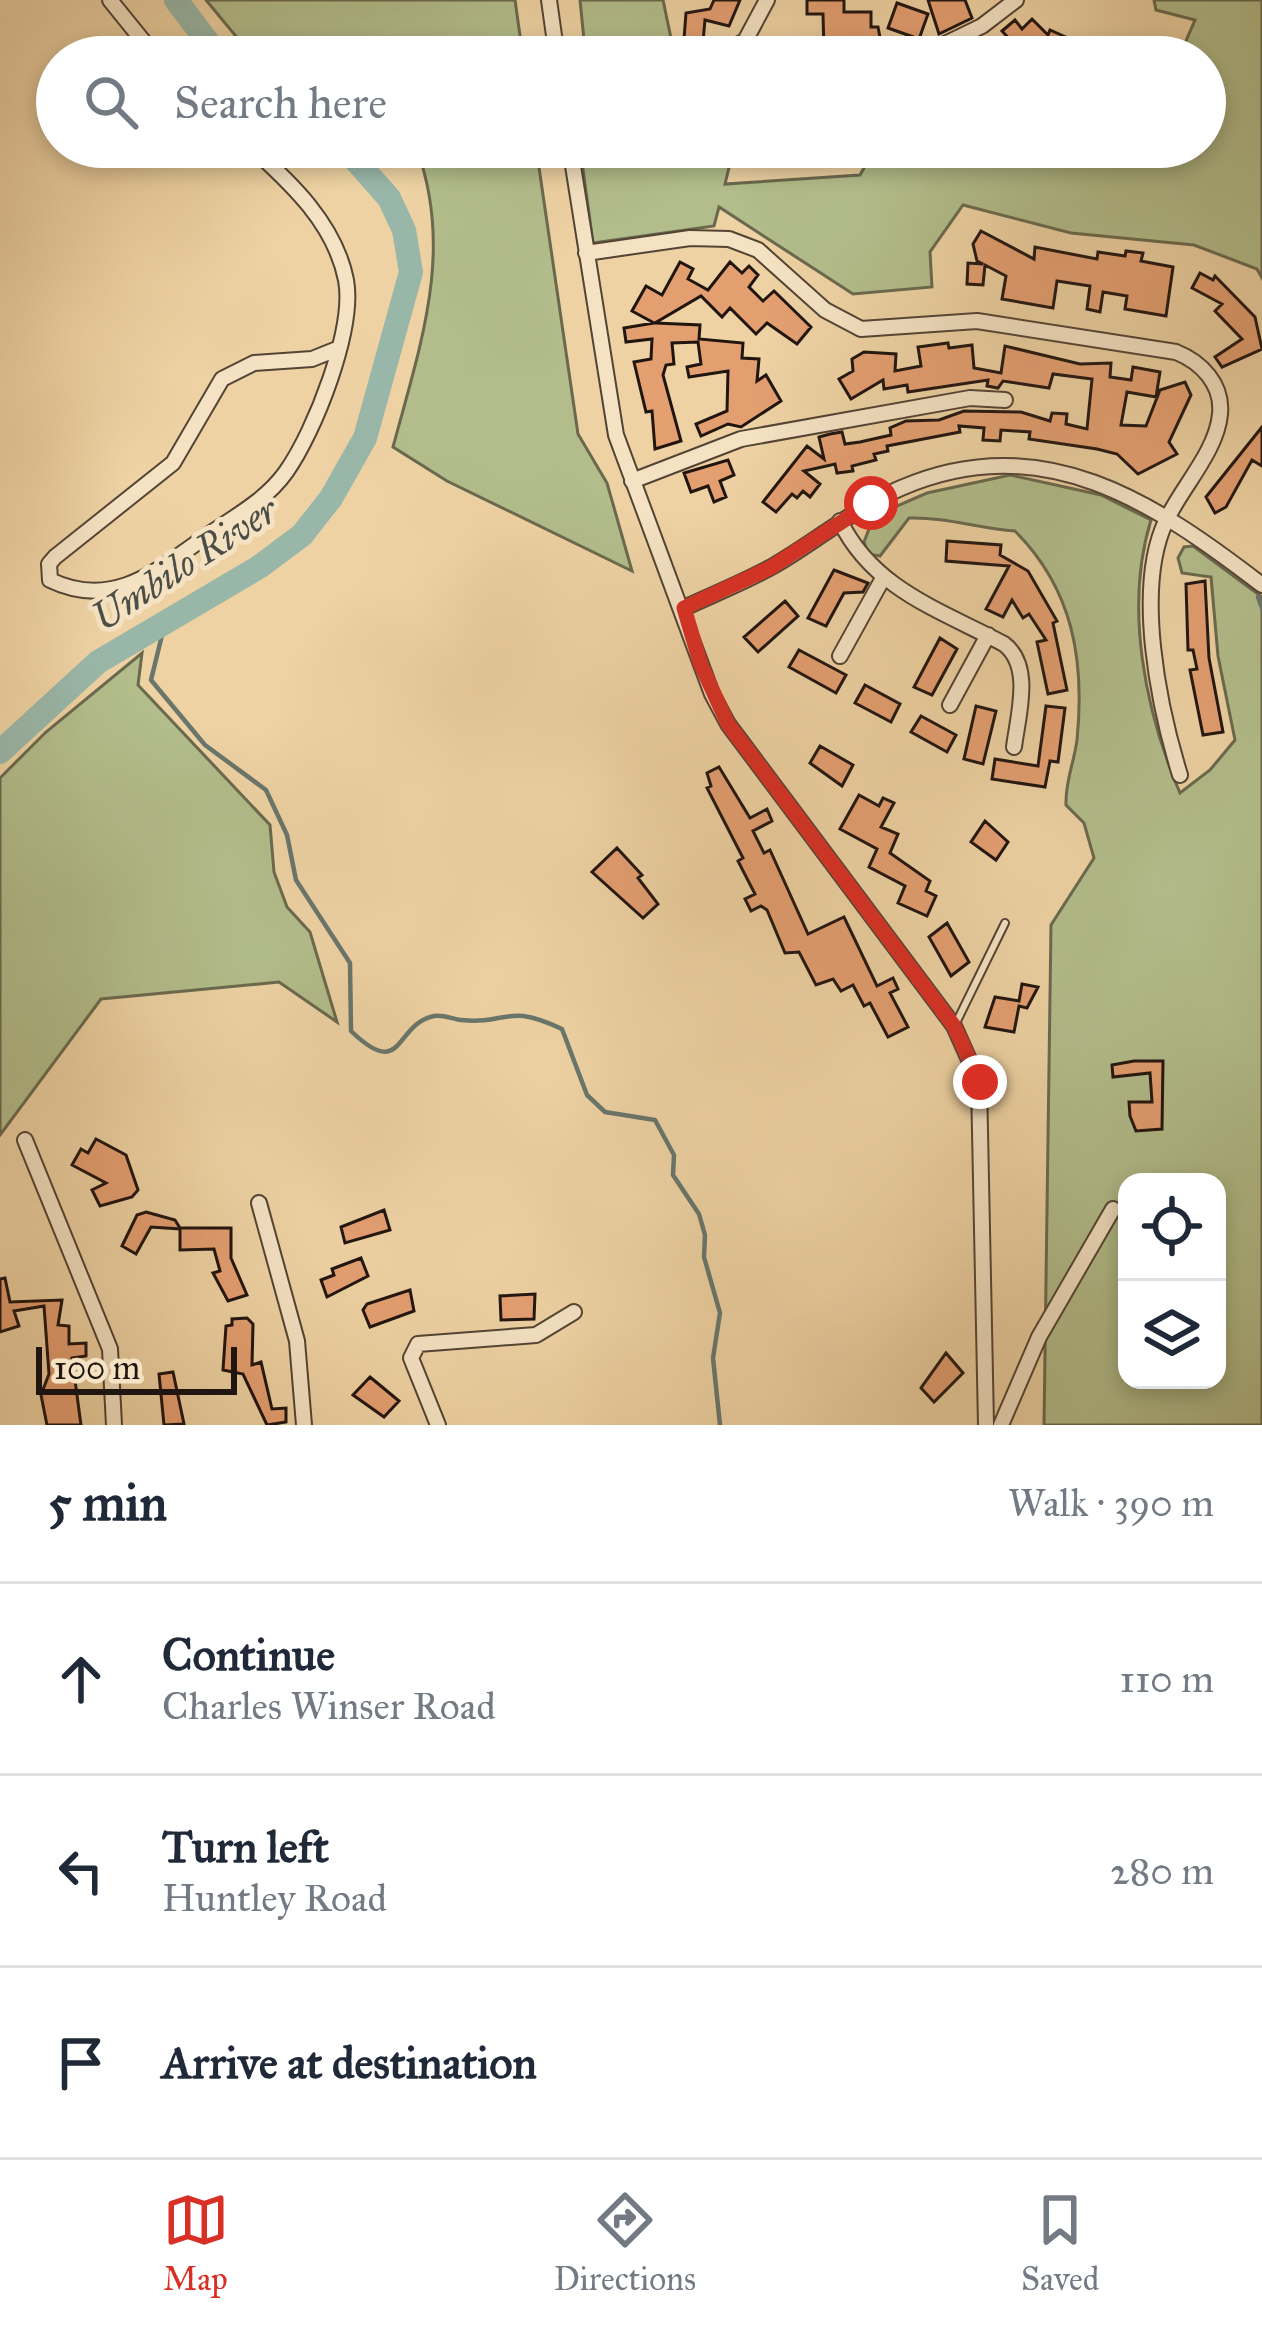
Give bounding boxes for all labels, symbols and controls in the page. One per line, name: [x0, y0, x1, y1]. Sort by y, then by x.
search box: [36, 36, 1226, 168]
icon: search: [78, 69, 144, 135]
text: Search here: [174, 75, 387, 130]
route start: [844, 476, 898, 530]
water label: Umbilo River: [83, 485, 288, 642]
route end: [953, 1055, 1007, 1109]
map controls: [1118, 1173, 1226, 1389]
button: locate: [1118, 1173, 1226, 1281]
button: layers: [1118, 1281, 1226, 1389]
scale bar: [36, 1341, 237, 1394]
text: 100 m: [54, 1348, 140, 1388]
text: 5 min: [48, 1472, 167, 1534]
text: Walk · 390 m: [1008, 1479, 1214, 1527]
text: Continue: [162, 1627, 335, 1682]
icon: ahead: [48, 1646, 114, 1712]
text: 110 m: [1119, 1655, 1214, 1703]
text: Charles Winser Road: [162, 1682, 496, 1730]
text: Turn left: [162, 1819, 329, 1874]
icon: left: [48, 1838, 114, 1904]
text: 280 m: [1110, 1847, 1214, 1895]
text: Huntley Road: [162, 1874, 387, 1922]
icon: arrive: [48, 2030, 114, 2096]
text: Arrive at destination: [162, 2035, 537, 2090]
tab: Map: [163, 2187, 229, 2299]
tab: Directions: [554, 2187, 696, 2299]
tab: Saved: [1021, 2187, 1099, 2299]

